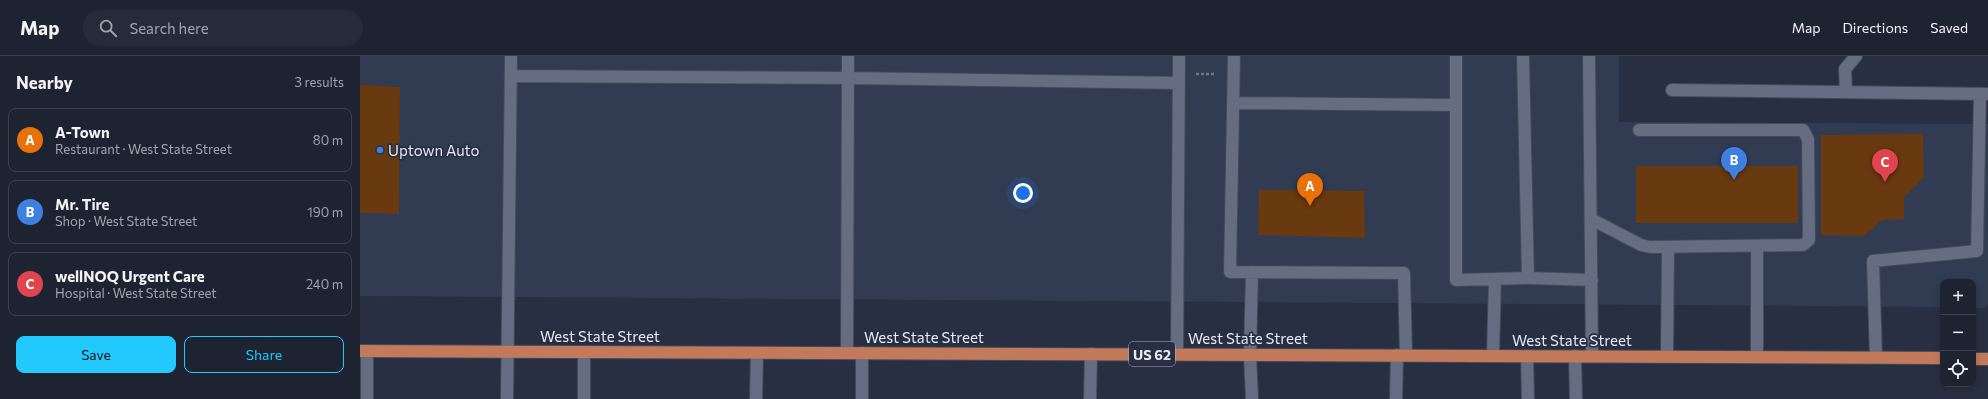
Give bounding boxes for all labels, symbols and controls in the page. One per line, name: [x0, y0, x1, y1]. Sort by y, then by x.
search box: [83, 10, 363, 46]
text: Map: [20, 16, 59, 39]
icon: search: [97, 17, 119, 39]
text: Search here: [129, 19, 209, 37]
text: Map: [1792, 19, 1821, 36]
text: Directions: [1843, 19, 1908, 36]
text: Saved: [1930, 19, 1968, 36]
text: Nearby: [16, 72, 73, 93]
text: 3 results: [295, 74, 344, 90]
text: A-Town: [55, 123, 110, 141]
text: A: [25, 132, 35, 148]
text: 80 m: [313, 132, 343, 148]
text: Restaurant · West State Street: [55, 141, 232, 157]
place label: Uptown Auto: [388, 141, 480, 159]
marker: Uptown Auto: [375, 145, 385, 155]
pin: B: [1721, 147, 1747, 180]
pin: C: [1872, 149, 1898, 182]
pin: A: [1297, 173, 1323, 206]
your location: [1013, 183, 1033, 203]
text: Mr. Tire: [55, 195, 109, 213]
text: B: [26, 204, 34, 220]
text: 190 m: [307, 204, 343, 220]
text: Shop · West State Street: [55, 213, 197, 229]
text: wellNOQ Urgent Care: [55, 267, 205, 285]
text: C: [26, 276, 34, 292]
text: 240 m: [306, 276, 343, 292]
map controls: [1940, 279, 1976, 387]
button: +: [1940, 279, 1976, 315]
text: Hospital · West State Street: [55, 285, 217, 301]
button: −: [1940, 315, 1976, 351]
street label: West State Street: [540, 327, 660, 345]
street label: West State Street: [864, 328, 984, 346]
street label: West State Street: [1188, 329, 1308, 347]
street label: West State Street: [1512, 331, 1632, 349]
button: Save: [16, 336, 176, 373]
button: Share: [184, 336, 344, 373]
road number: US 62: [1129, 342, 1175, 366]
button: locate: [1940, 351, 1976, 387]

